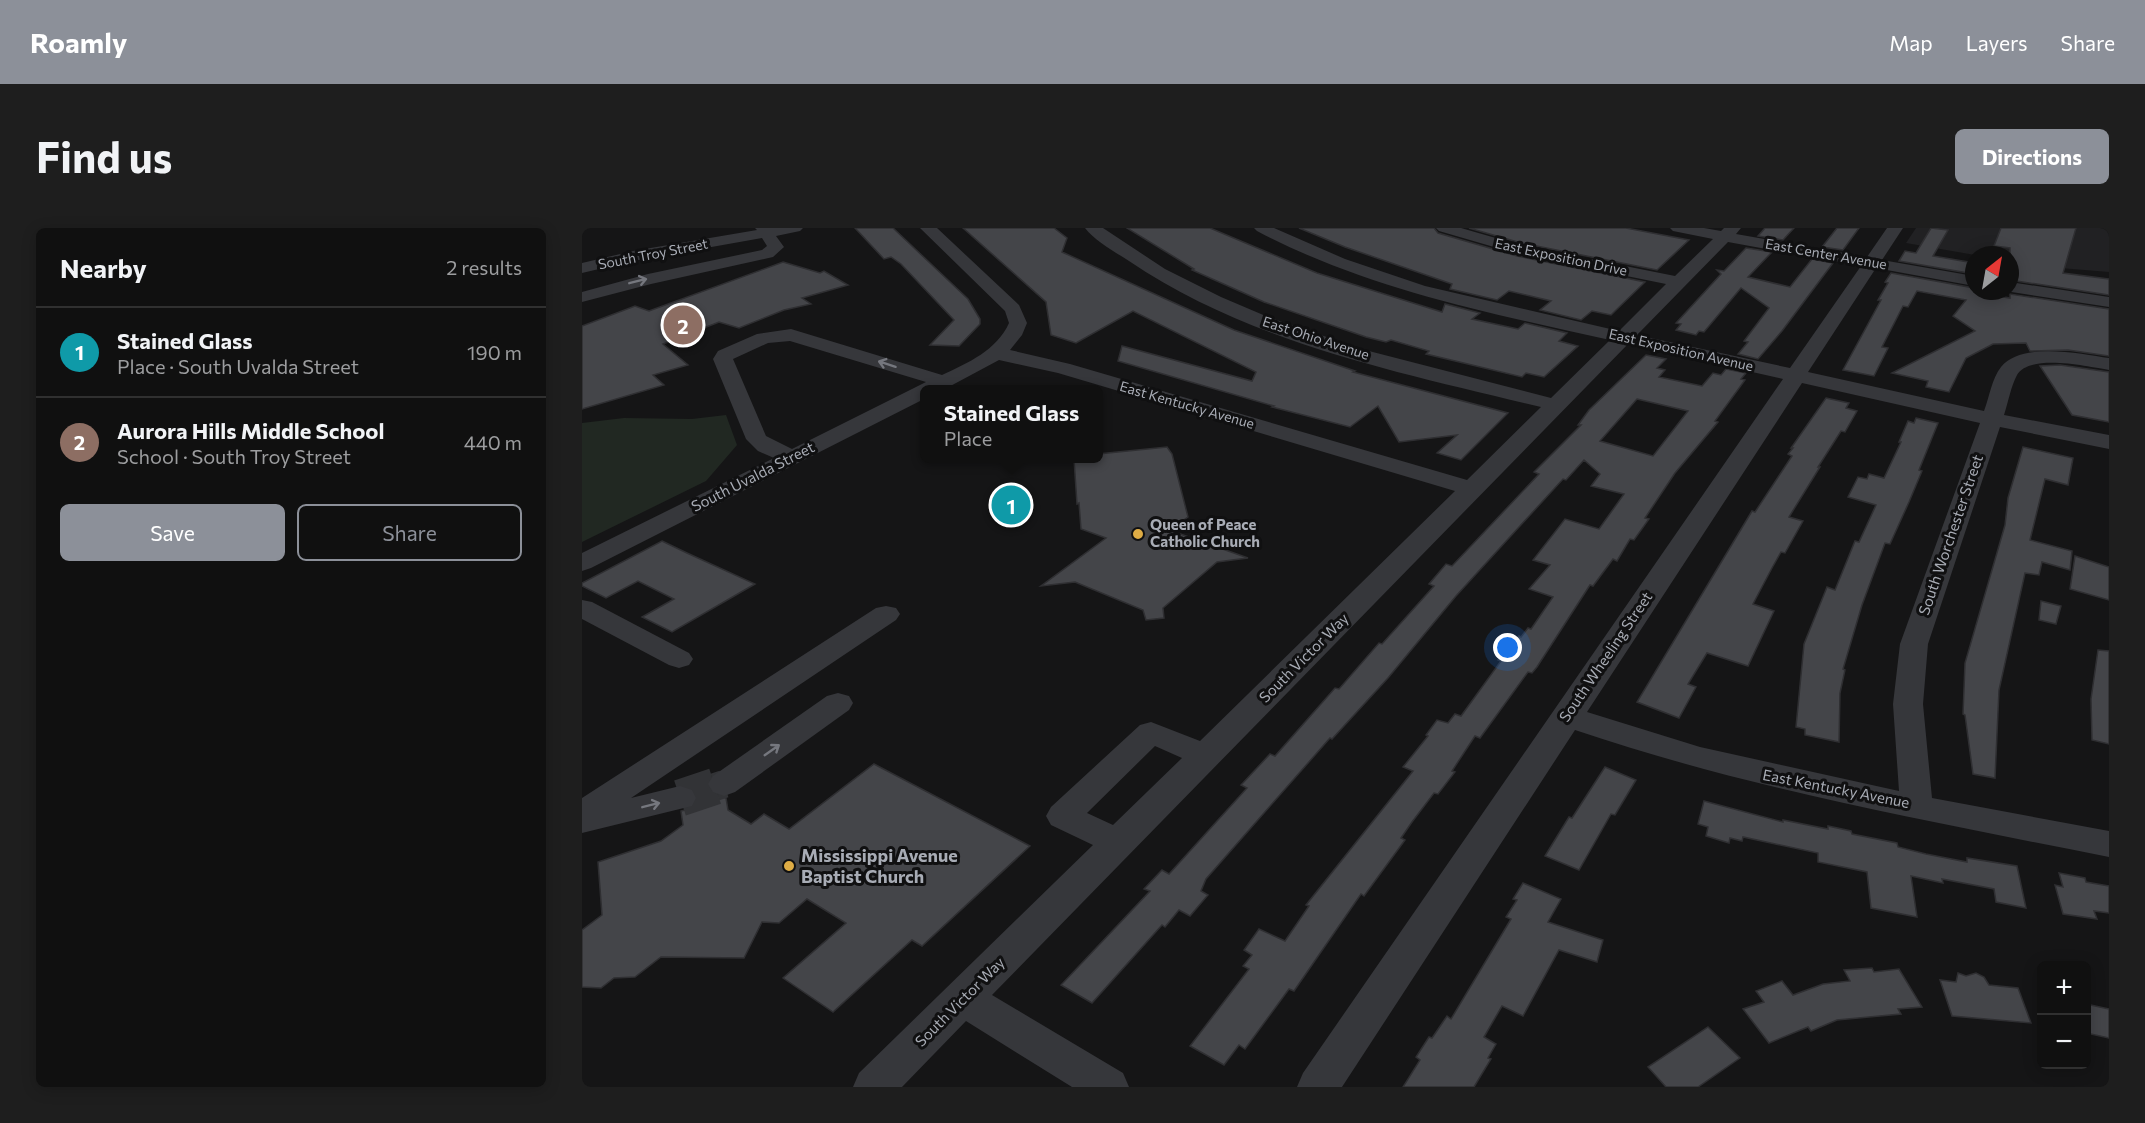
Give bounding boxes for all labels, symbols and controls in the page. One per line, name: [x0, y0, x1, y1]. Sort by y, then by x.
text: Roamly: [30, 25, 127, 59]
text: Map: [1889, 30, 1933, 55]
text: Layers: [1966, 30, 2028, 55]
text: Share: [2061, 30, 2115, 55]
button: Directions: [1955, 129, 2109, 184]
text: Find us: [36, 130, 172, 182]
street label: South Troy Street: [597, 234, 710, 273]
street label: East Exposition Drive: [1493, 234, 1629, 279]
street label: East Center Avenue: [1764, 234, 1888, 273]
north arrow: [1965, 246, 2019, 300]
text: Nearby: [60, 252, 147, 283]
text: 2 results: [446, 255, 522, 279]
one-way arrow: [628, 275, 647, 287]
pin: 2: [664, 302, 702, 348]
street label: East Ohio Avenue: [1261, 312, 1372, 363]
street label: East Exposition Avenue: [1607, 325, 1755, 374]
text: Stained Glass: [117, 327, 252, 354]
text: 1: [75, 340, 84, 364]
text: 190 m: [467, 340, 522, 364]
text: Place · South Uvalda Street: [117, 354, 359, 378]
one-way arrow: [878, 358, 897, 369]
street label: East Kentucky Avenue: [1118, 377, 1256, 432]
popup: [920, 385, 1103, 463]
text: Stained Glass: [944, 399, 1079, 426]
text: Aurora Hills Middle School: [117, 417, 385, 444]
text: Place: [944, 426, 992, 450]
text: 2: [74, 430, 85, 454]
text: 440 m: [464, 430, 522, 454]
street label: South Uvalda Street: [688, 437, 817, 515]
text: School · South Troy Street: [117, 444, 351, 468]
street label: South Worchester Street: [1914, 452, 1986, 617]
pin: 1: [992, 482, 1030, 528]
button: Save: [60, 504, 285, 561]
button: Share: [297, 504, 522, 561]
place label: Queen of Peace Catholic Church: [1150, 515, 1260, 550]
marker: Queen of Peace Catholic Church: [1131, 527, 1145, 541]
street label: South Wheeling Street: [1555, 588, 1655, 725]
street label: South Victor Way: [1255, 609, 1352, 706]
your location: [1493, 633, 1522, 662]
one-way arrow: [763, 744, 779, 756]
street label: East Kentucky Avenue: [1761, 765, 1911, 811]
one-way arrow: [642, 799, 661, 811]
place label: Mississippi Avenue Baptist Church: [801, 844, 958, 887]
marker: Mississippi Avenue Baptist Church: [782, 859, 796, 873]
street label: South Victor Way: [911, 953, 1008, 1050]
map controls: [2037, 961, 2091, 1069]
button: +: [2037, 961, 2091, 1015]
button: −: [2037, 1015, 2091, 1069]

